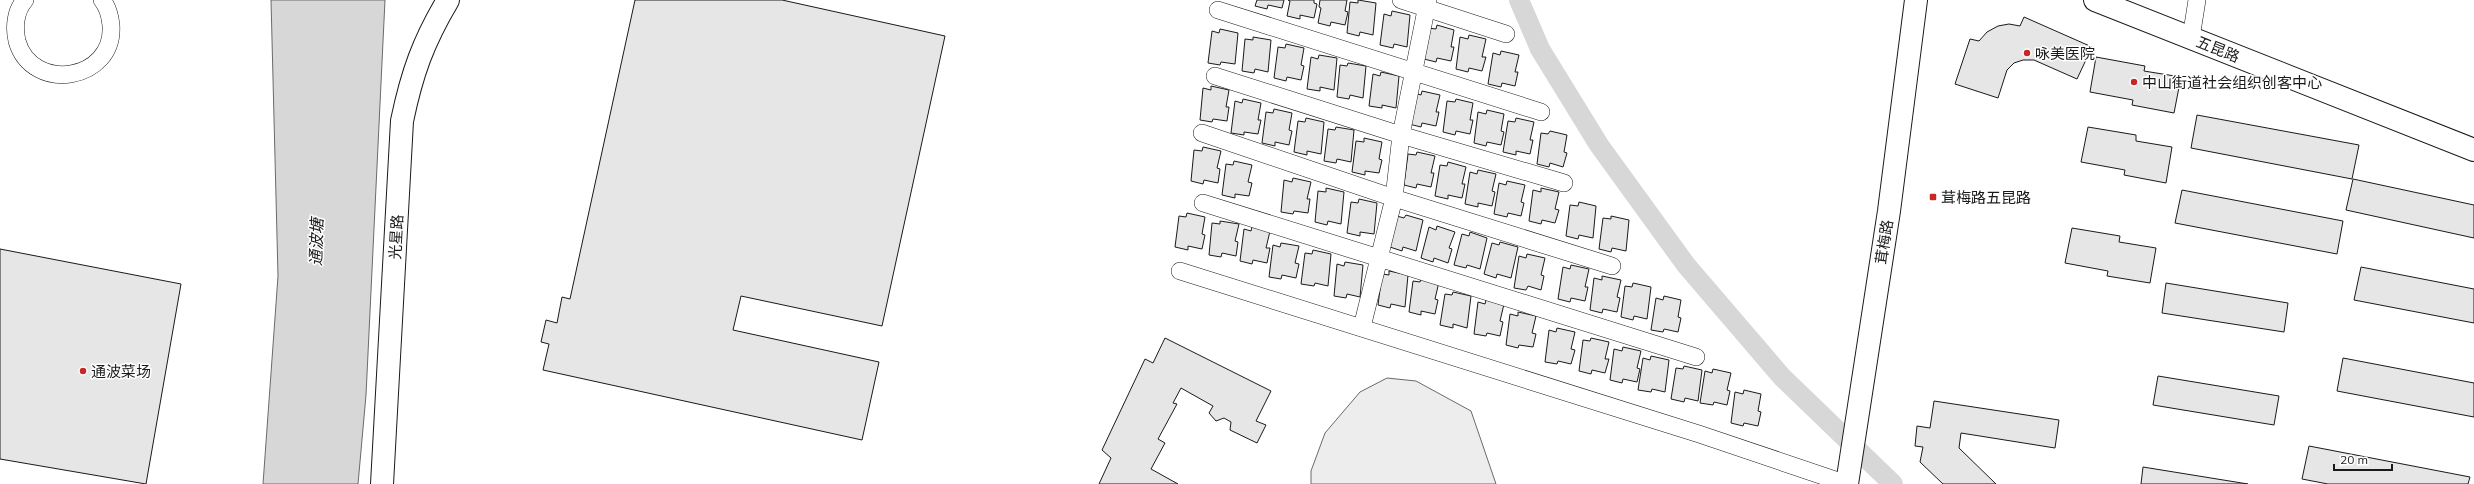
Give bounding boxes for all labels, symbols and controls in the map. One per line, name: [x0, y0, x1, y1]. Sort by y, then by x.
street label: 五昆路: [2194, 32, 2242, 66]
place label: 咏美医院: [2035, 44, 2095, 63]
marker: 咏美医院: [2022, 48, 2032, 58]
place label: 中山街道社会组织创客中心: [2142, 73, 2322, 92]
marker: 中山街道社会组织创客中心: [2129, 77, 2139, 87]
place label: 茸梅路五昆路: [1941, 188, 2031, 207]
marker: 茸梅路五昆路: [1928, 192, 1938, 202]
street label: 光星路: [385, 214, 407, 260]
water label: 通波塘: [305, 215, 327, 266]
street label: 茸梅路: [1871, 218, 1897, 266]
place label: 通波菜场: [91, 362, 151, 381]
marker: 通波菜场: [78, 366, 88, 376]
scale bar: [2334, 446, 2392, 472]
text: 20 m: [2340, 452, 2368, 467]

